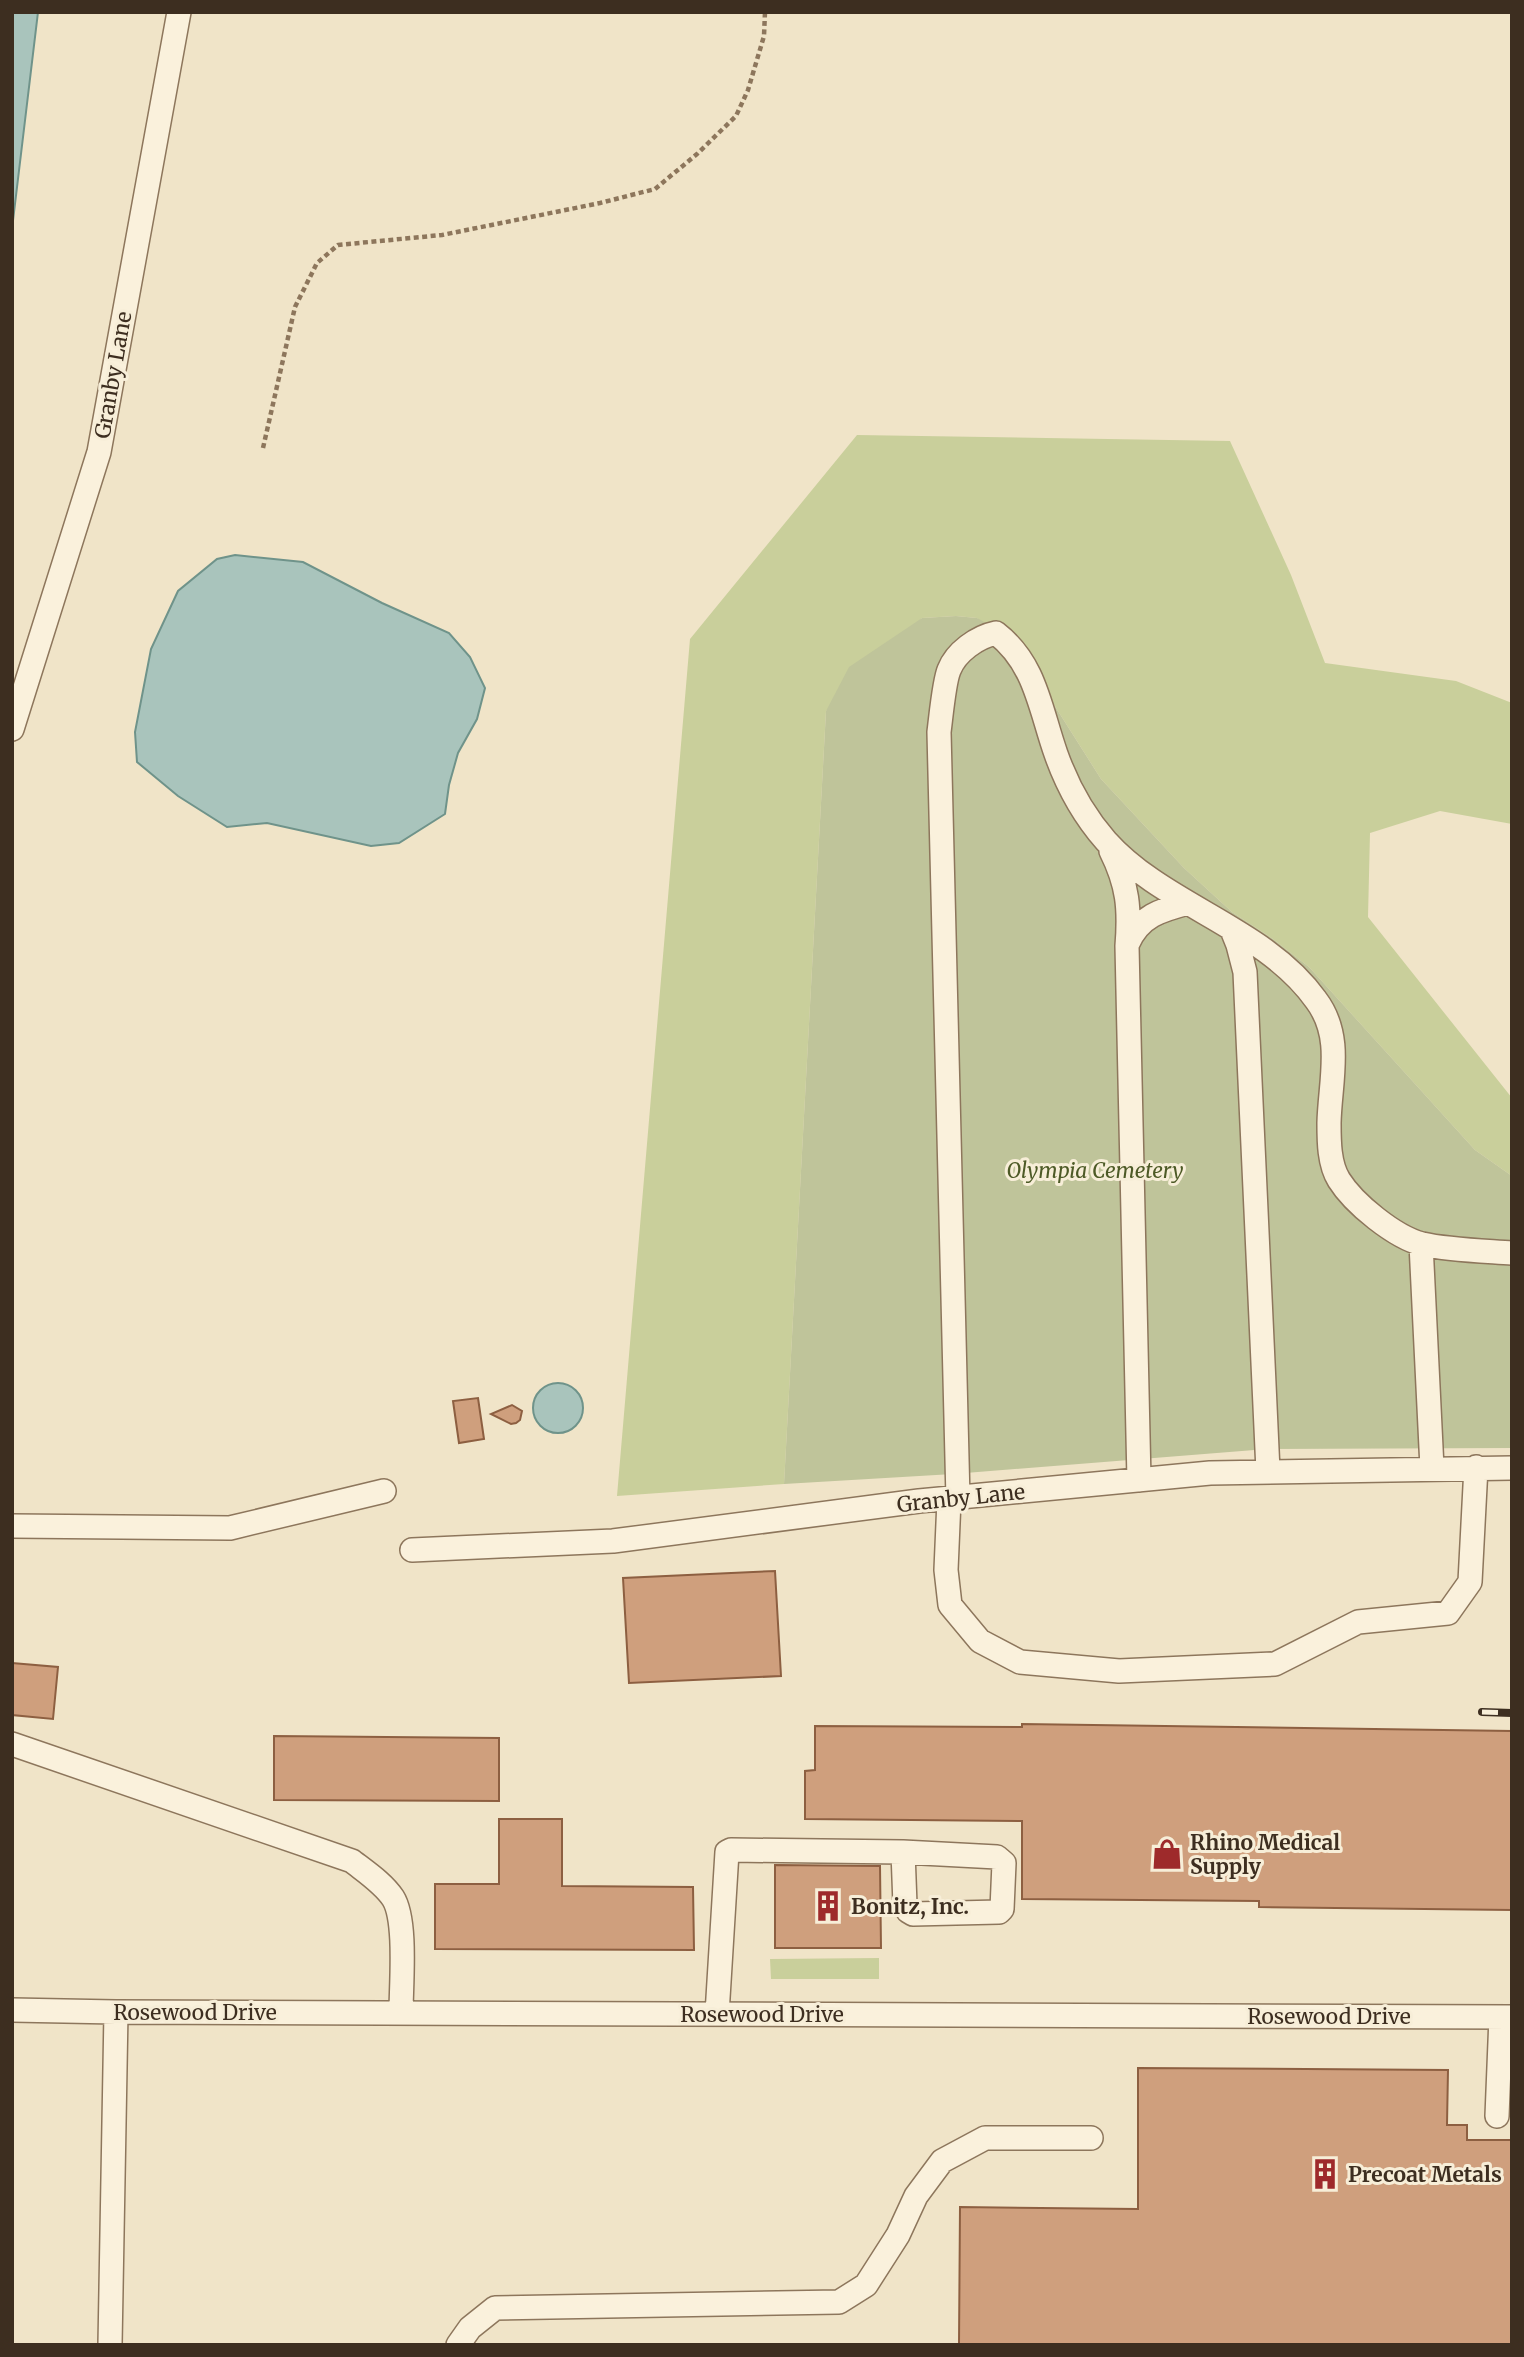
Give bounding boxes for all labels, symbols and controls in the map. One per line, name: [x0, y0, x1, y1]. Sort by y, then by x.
street label: Granby Lane: [89, 309, 137, 441]
park label: Olympia Cemetery: [1006, 1157, 1184, 1184]
street label: Granby Lane: [896, 1478, 1026, 1518]
place label: Rhino Medical Supply: [1190, 1829, 1340, 1880]
shop icon: Rhino Medical Supply: [1150, 1837, 1184, 1871]
building icon: Bonitz, Inc.: [811, 1889, 845, 1923]
place label: Bonitz, Inc.: [851, 1893, 969, 1920]
street label: Rosewood Drive: [113, 1999, 277, 2026]
street label: Rosewood Drive: [680, 2001, 844, 2028]
street label: Rosewood Drive: [1247, 2003, 1411, 2030]
building icon: Precoat Metals: [1308, 2157, 1342, 2191]
place label: Precoat Metals: [1348, 2161, 1502, 2188]

